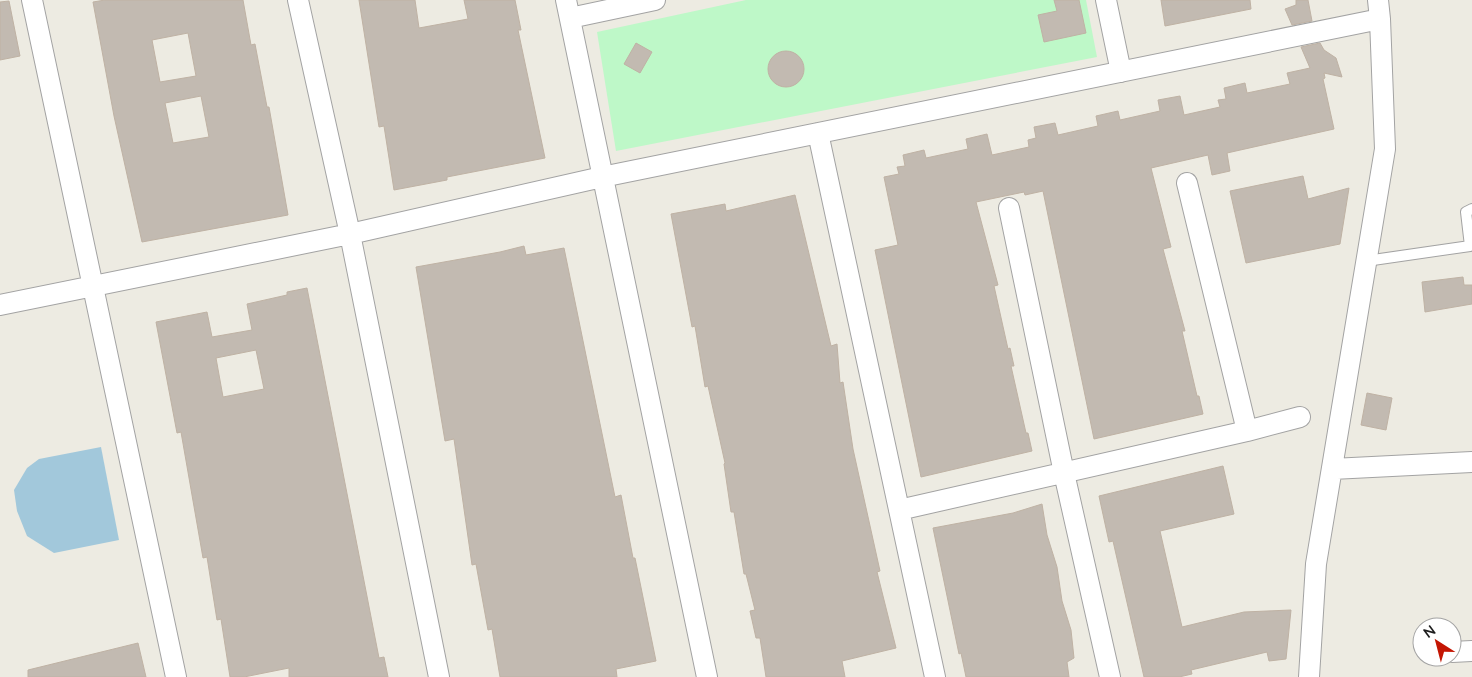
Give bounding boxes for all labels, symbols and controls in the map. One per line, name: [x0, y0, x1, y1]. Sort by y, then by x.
north arrow: [1412, 617, 1462, 667]
text: N: [1420, 621, 1438, 641]

